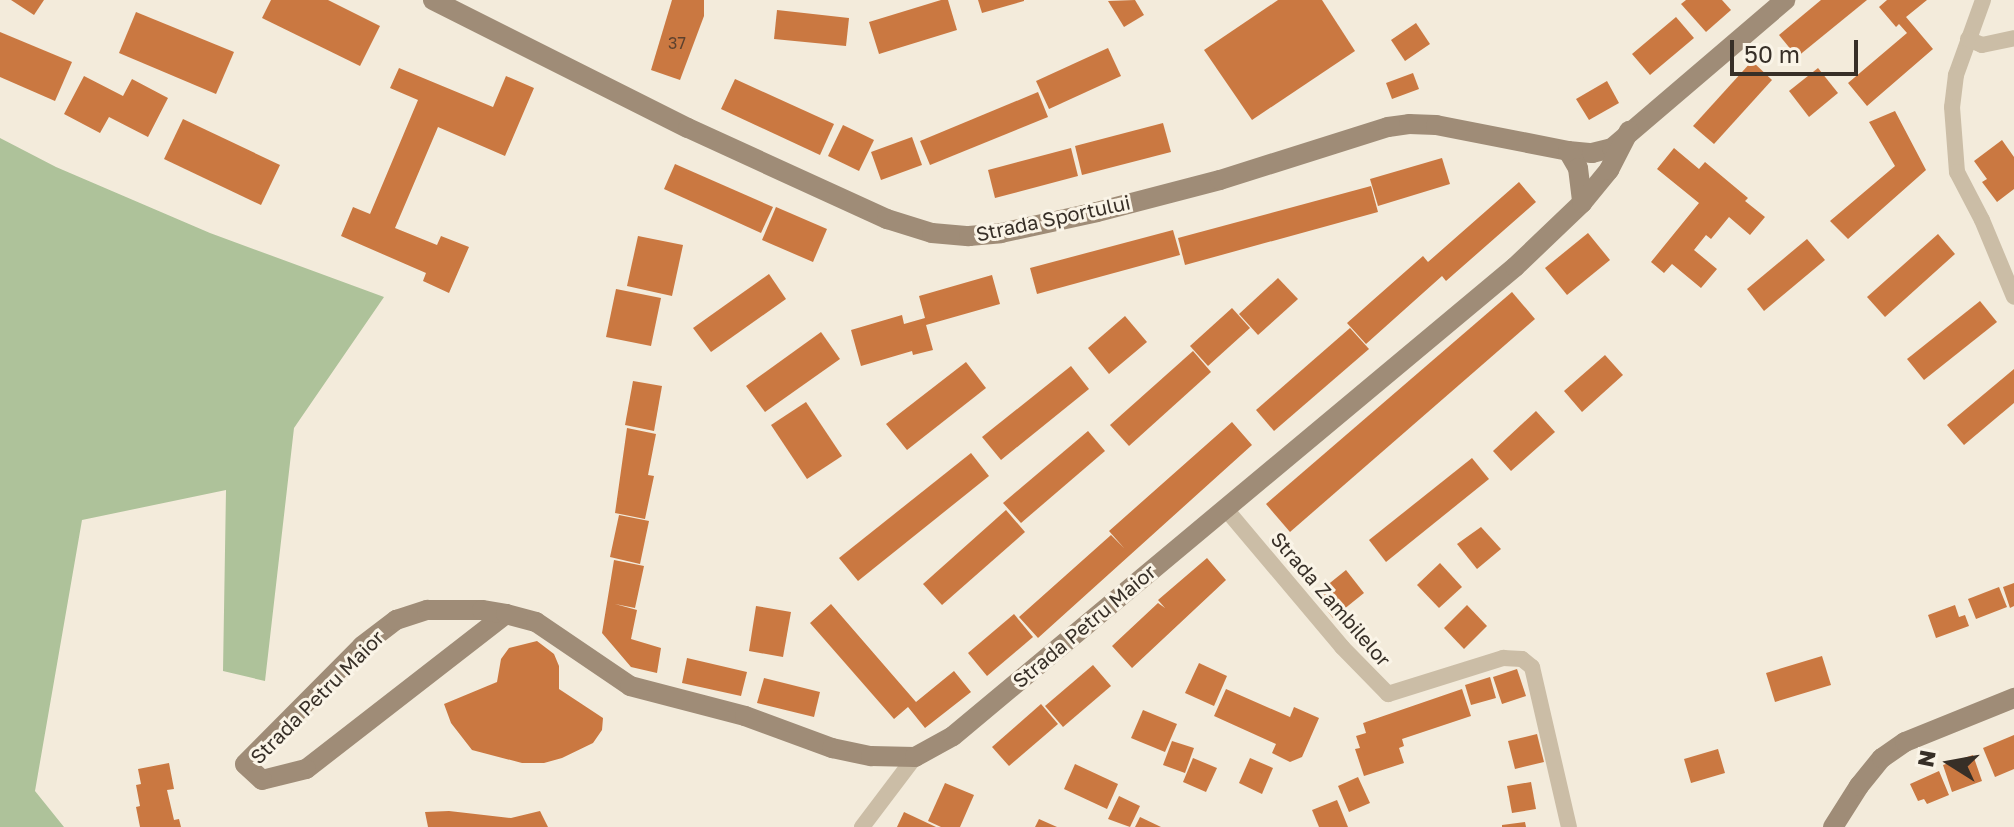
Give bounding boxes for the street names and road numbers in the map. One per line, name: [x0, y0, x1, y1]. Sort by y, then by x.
street label: Strada Sportului: [974, 190, 1132, 246]
street label: Strada Zambilelor: [1266, 527, 1396, 671]
street label: Strada Petru Maior: [1008, 559, 1160, 693]
street label: Strada Petru Maior: [245, 625, 389, 769]

